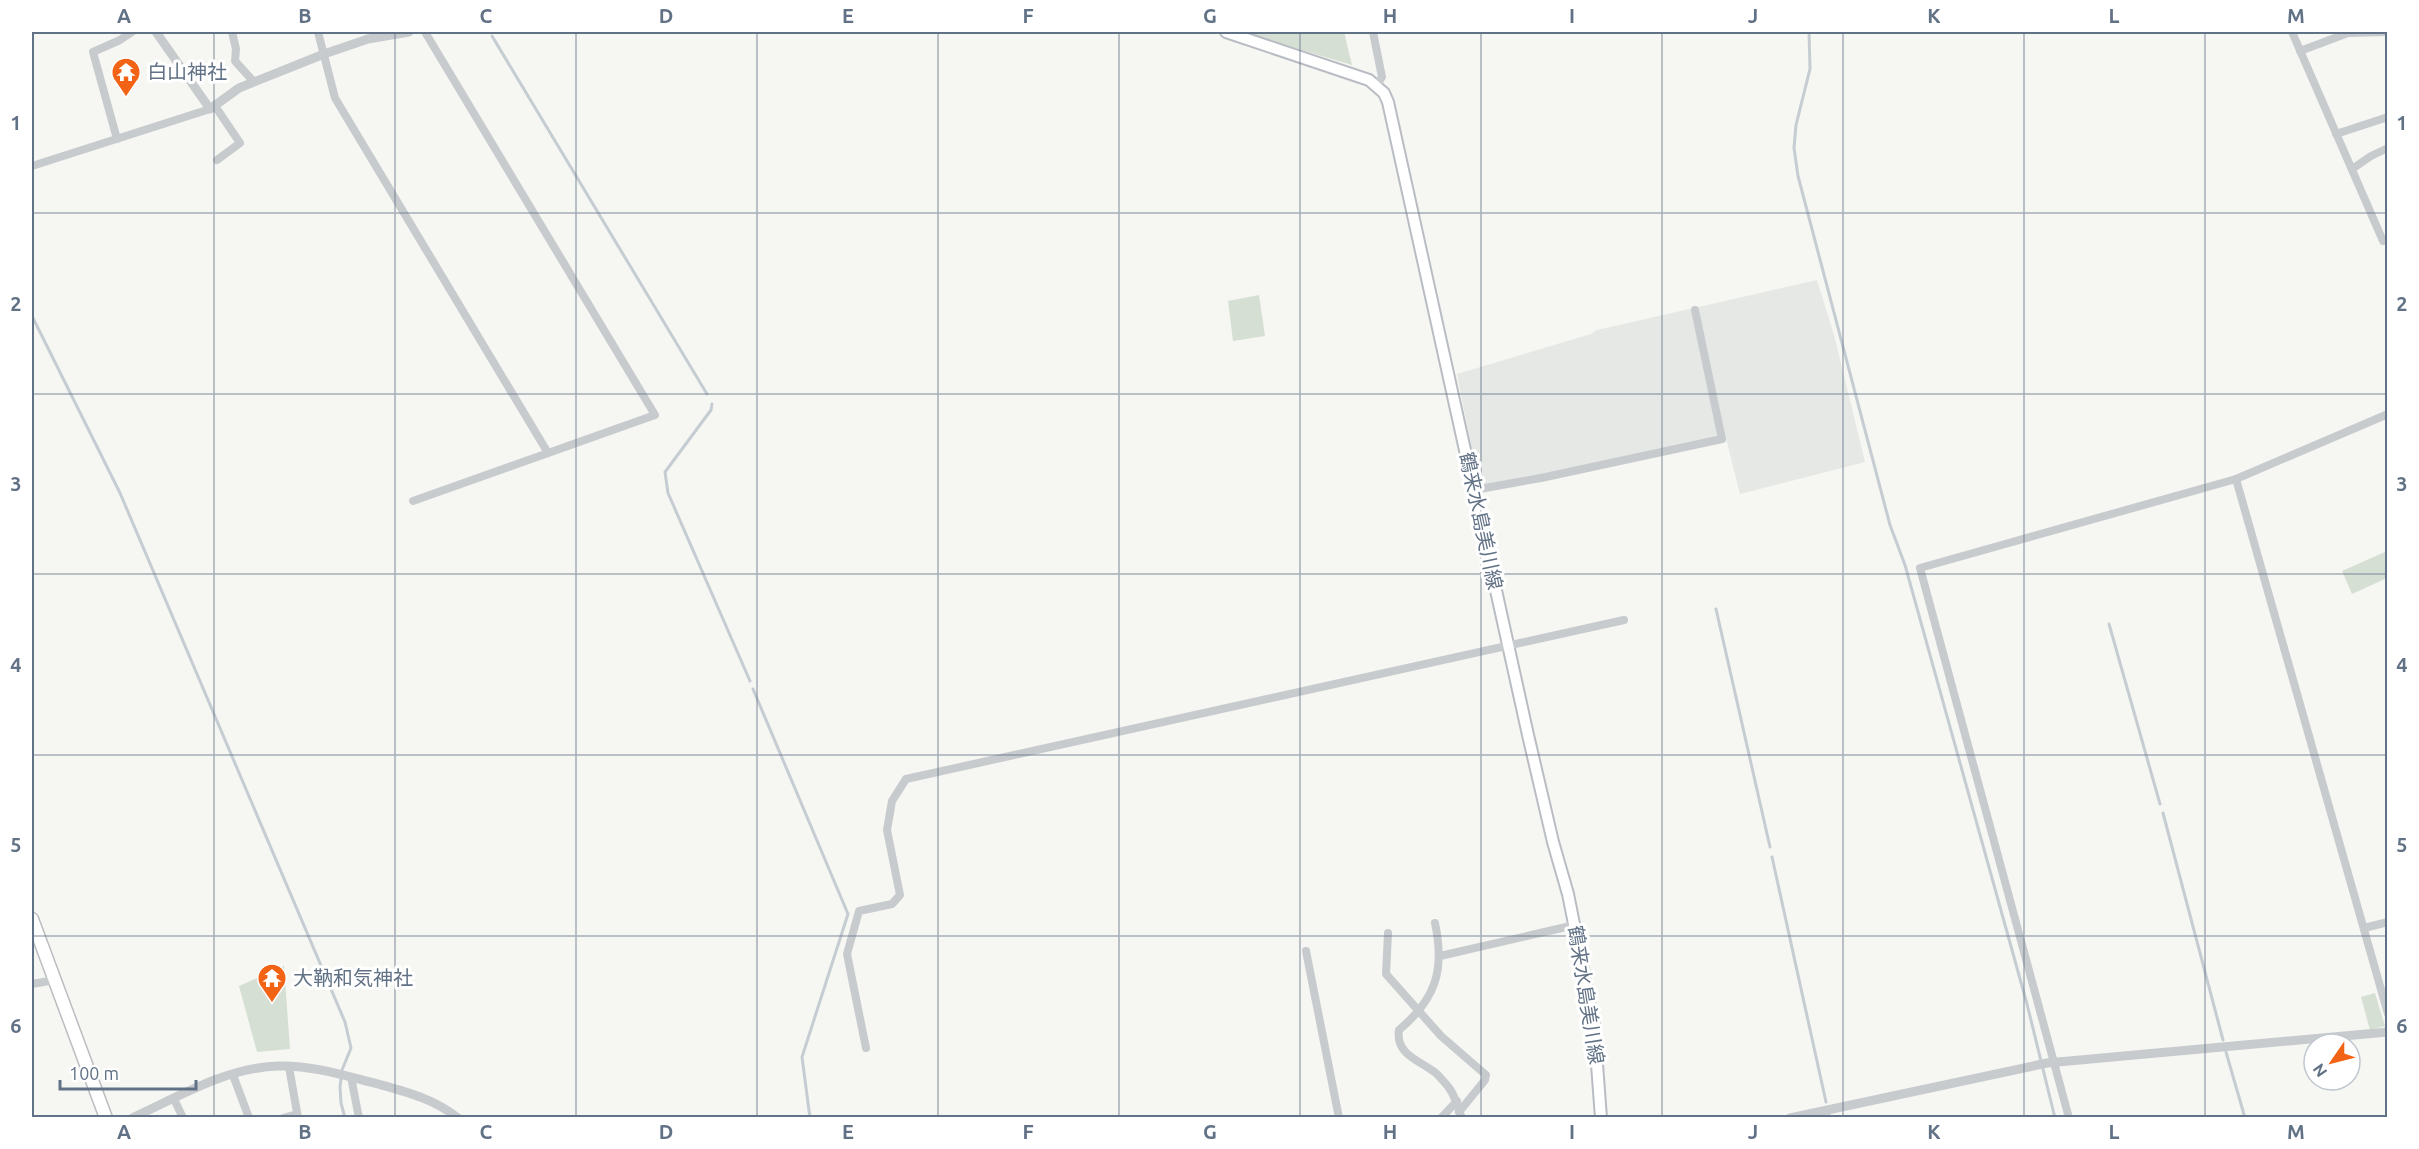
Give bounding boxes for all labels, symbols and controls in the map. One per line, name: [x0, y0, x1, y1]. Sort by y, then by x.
text: A: [117, 4, 131, 27]
text: B: [298, 4, 312, 27]
text: C: [480, 4, 493, 27]
text: D: [659, 4, 673, 27]
text: E: [842, 4, 854, 27]
text: F: [1022, 4, 1034, 27]
text: G: [1203, 4, 1217, 27]
text: H: [1383, 4, 1397, 27]
text: I: [1569, 4, 1575, 27]
text: J: [1748, 4, 1758, 27]
text: K: [1927, 4, 1941, 27]
text: L: [2109, 4, 2120, 27]
text: M: [2287, 4, 2305, 27]
temple icon: 白山神社: [110, 56, 142, 98]
place label: 白山神社: [147, 60, 227, 83]
text: 1: [10, 111, 22, 134]
text: 1: [2396, 111, 2408, 134]
text: 2: [10, 292, 22, 315]
text: 2: [2396, 292, 2408, 315]
street label: 鶴来水島美川線: [1456, 450, 1507, 592]
text: 3: [10, 472, 22, 495]
text: 3: [2396, 472, 2408, 495]
text: 4: [10, 653, 22, 676]
text: 4: [2396, 653, 2408, 676]
text: 5: [10, 833, 22, 856]
text: 5: [2396, 833, 2408, 856]
street label: 鶴来水島美川線: [1564, 924, 1609, 1066]
temple icon: 大靹和気神社: [256, 962, 288, 1004]
place label: 大靹和気神社: [293, 966, 413, 989]
text: 6: [10, 1014, 22, 1037]
text: 6: [2396, 1014, 2408, 1037]
north arrow: [2302, 1032, 2362, 1092]
scale bar: [60, 1053, 196, 1091]
text: N: [2309, 1061, 2331, 1081]
text: 100 m: [69, 1063, 119, 1083]
text: A: [117, 1120, 131, 1143]
text: B: [298, 1120, 312, 1143]
text: C: [480, 1120, 493, 1143]
text: D: [659, 1120, 673, 1143]
text: E: [842, 1120, 854, 1143]
text: F: [1022, 1120, 1034, 1143]
text: G: [1203, 1120, 1217, 1143]
text: H: [1383, 1120, 1397, 1143]
text: I: [1569, 1120, 1575, 1143]
text: J: [1748, 1120, 1758, 1143]
text: K: [1927, 1120, 1941, 1143]
text: L: [2109, 1120, 2120, 1143]
text: M: [2287, 1120, 2305, 1143]

